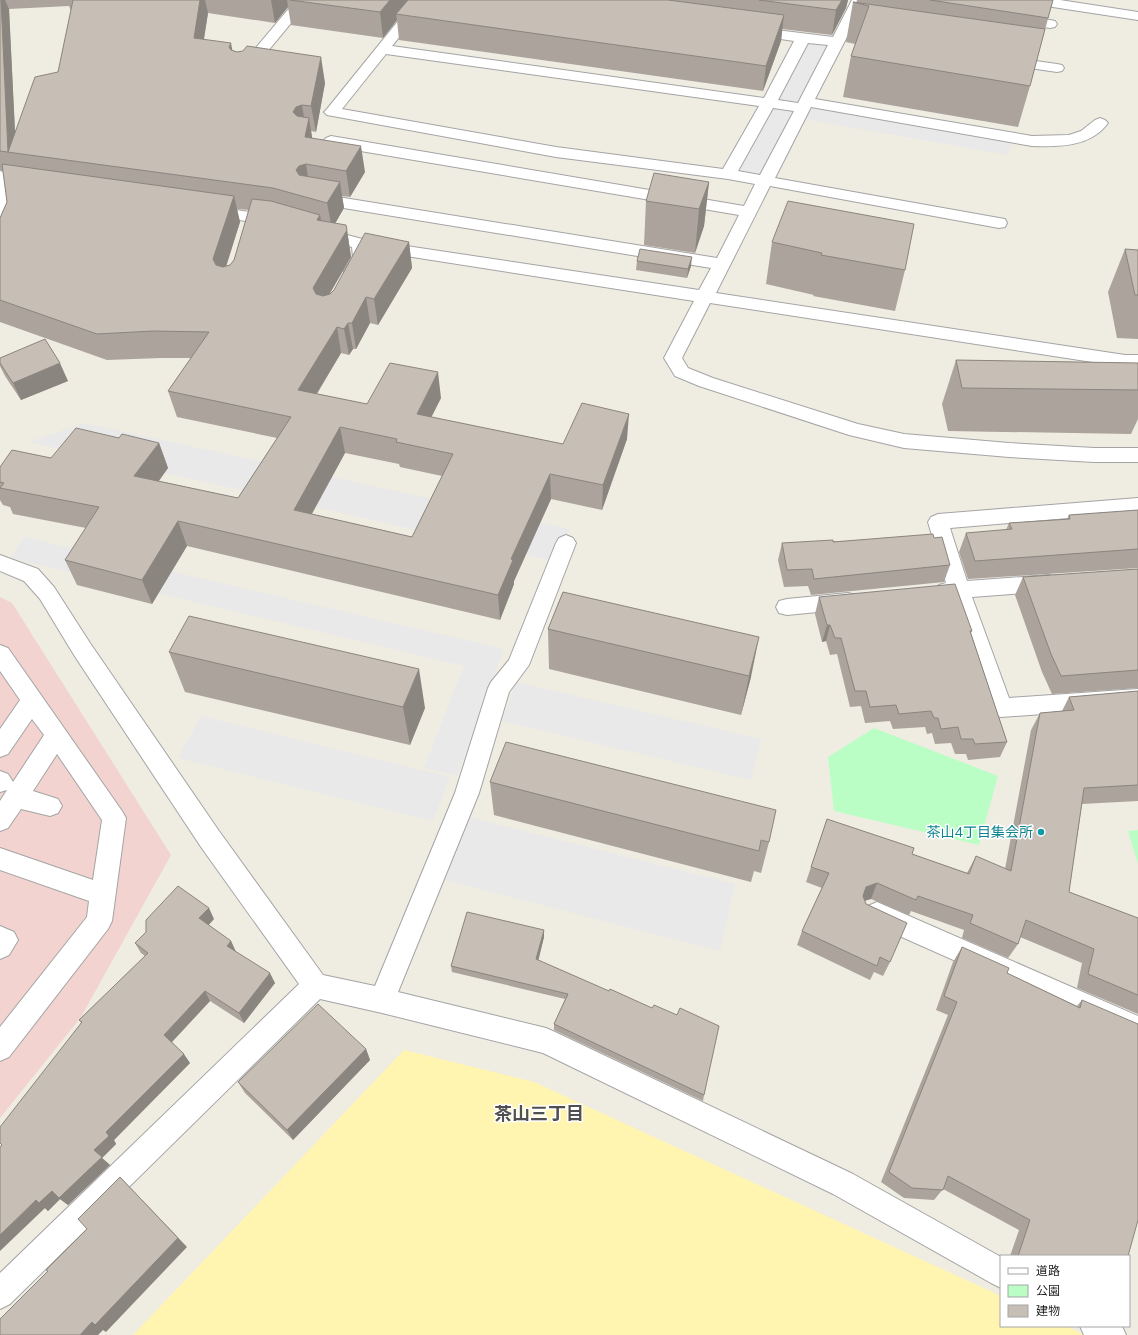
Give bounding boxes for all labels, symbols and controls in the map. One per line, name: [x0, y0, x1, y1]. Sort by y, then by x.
place label: 茶山4丁目集会所: [927, 823, 1033, 841]
marker: 茶山4丁目集会所: [1036, 827, 1046, 837]
district label: 茶山三丁目: [494, 1102, 584, 1125]
legend: [1000, 1255, 1130, 1327]
text: 道路: [1036, 1263, 1060, 1278]
text: 公園: [1036, 1283, 1060, 1298]
text: 建物: [1036, 1303, 1060, 1318]

